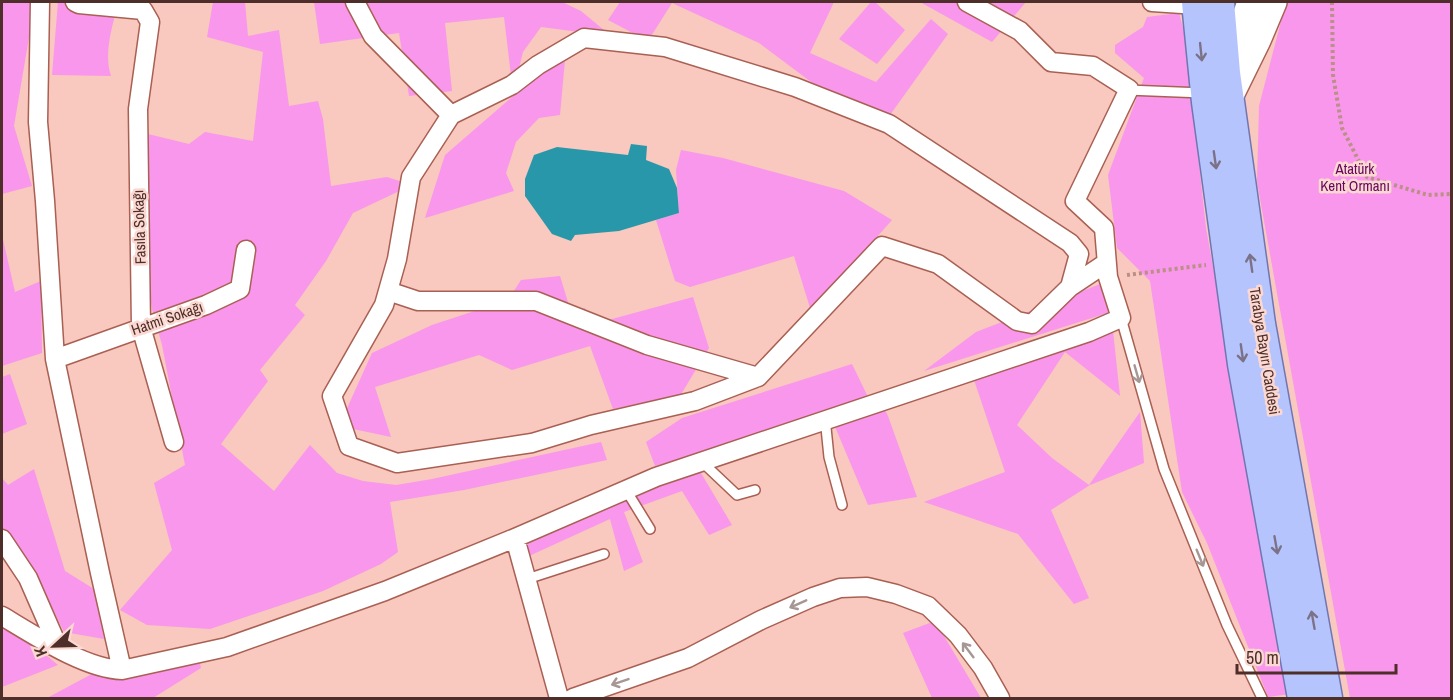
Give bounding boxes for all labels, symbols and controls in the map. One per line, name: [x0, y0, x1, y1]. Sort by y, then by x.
one-way arrow: [1196, 42, 1207, 61]
one-way arrow: [1209, 150, 1220, 170]
park label: Atatürk Kent Ormanı: [1320, 158, 1390, 196]
street label: Fasıla Sokağı: [127, 189, 151, 265]
one-way arrow: [1246, 253, 1257, 273]
street label: Tarabya Bayırı Caddesi: [1245, 286, 1285, 416]
street label: Hatmi Sokağı: [128, 296, 206, 340]
one-way arrow: [1236, 343, 1247, 363]
one-way arrow: [1132, 364, 1143, 383]
one-way arrow: [1271, 535, 1282, 555]
one-way arrow: [1195, 548, 1206, 567]
one-way arrow: [790, 598, 808, 610]
one-way arrow: [1307, 611, 1318, 631]
north arrow: [24, 616, 84, 676]
scale bar: [1237, 637, 1396, 675]
one-way arrow: [962, 642, 975, 658]
text: K: [28, 643, 52, 660]
text: 50 m: [1246, 645, 1279, 670]
one-way arrow: [611, 677, 630, 688]

